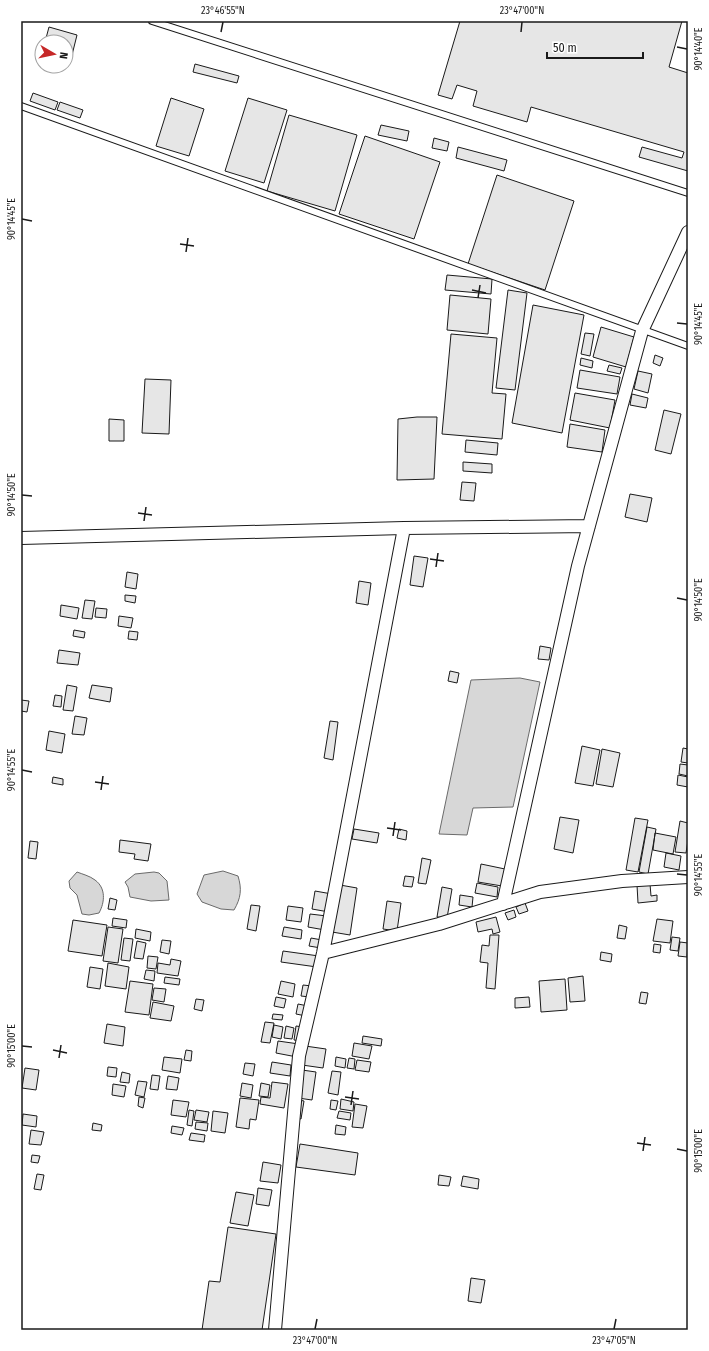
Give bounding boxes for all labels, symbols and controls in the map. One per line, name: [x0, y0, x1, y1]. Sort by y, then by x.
text: 23°46'55"N: [201, 5, 245, 17]
text: 23°47'00"N: [500, 5, 544, 17]
text: 90°14'40"E: [693, 27, 705, 71]
north arrow: [34, 34, 74, 74]
scale bar: [547, 34, 643, 60]
text: 50 m: [553, 41, 577, 55]
text: N: [56, 51, 70, 60]
text: 90°14'45"E: [6, 198, 18, 240]
text: 90°14'45"E: [693, 303, 705, 345]
text: 90°14'50"E: [6, 473, 18, 517]
text: 90°14'50"E: [693, 578, 705, 622]
text: 90°14'55"E: [6, 749, 18, 791]
text: 90°14'55"E: [693, 854, 705, 896]
text: 90°15'00"E: [6, 1024, 18, 1068]
text: 90°15'00"E: [693, 1129, 705, 1173]
text: 23°47'00"N: [293, 1335, 337, 1347]
text: 23°47'05"N: [592, 1335, 636, 1347]

